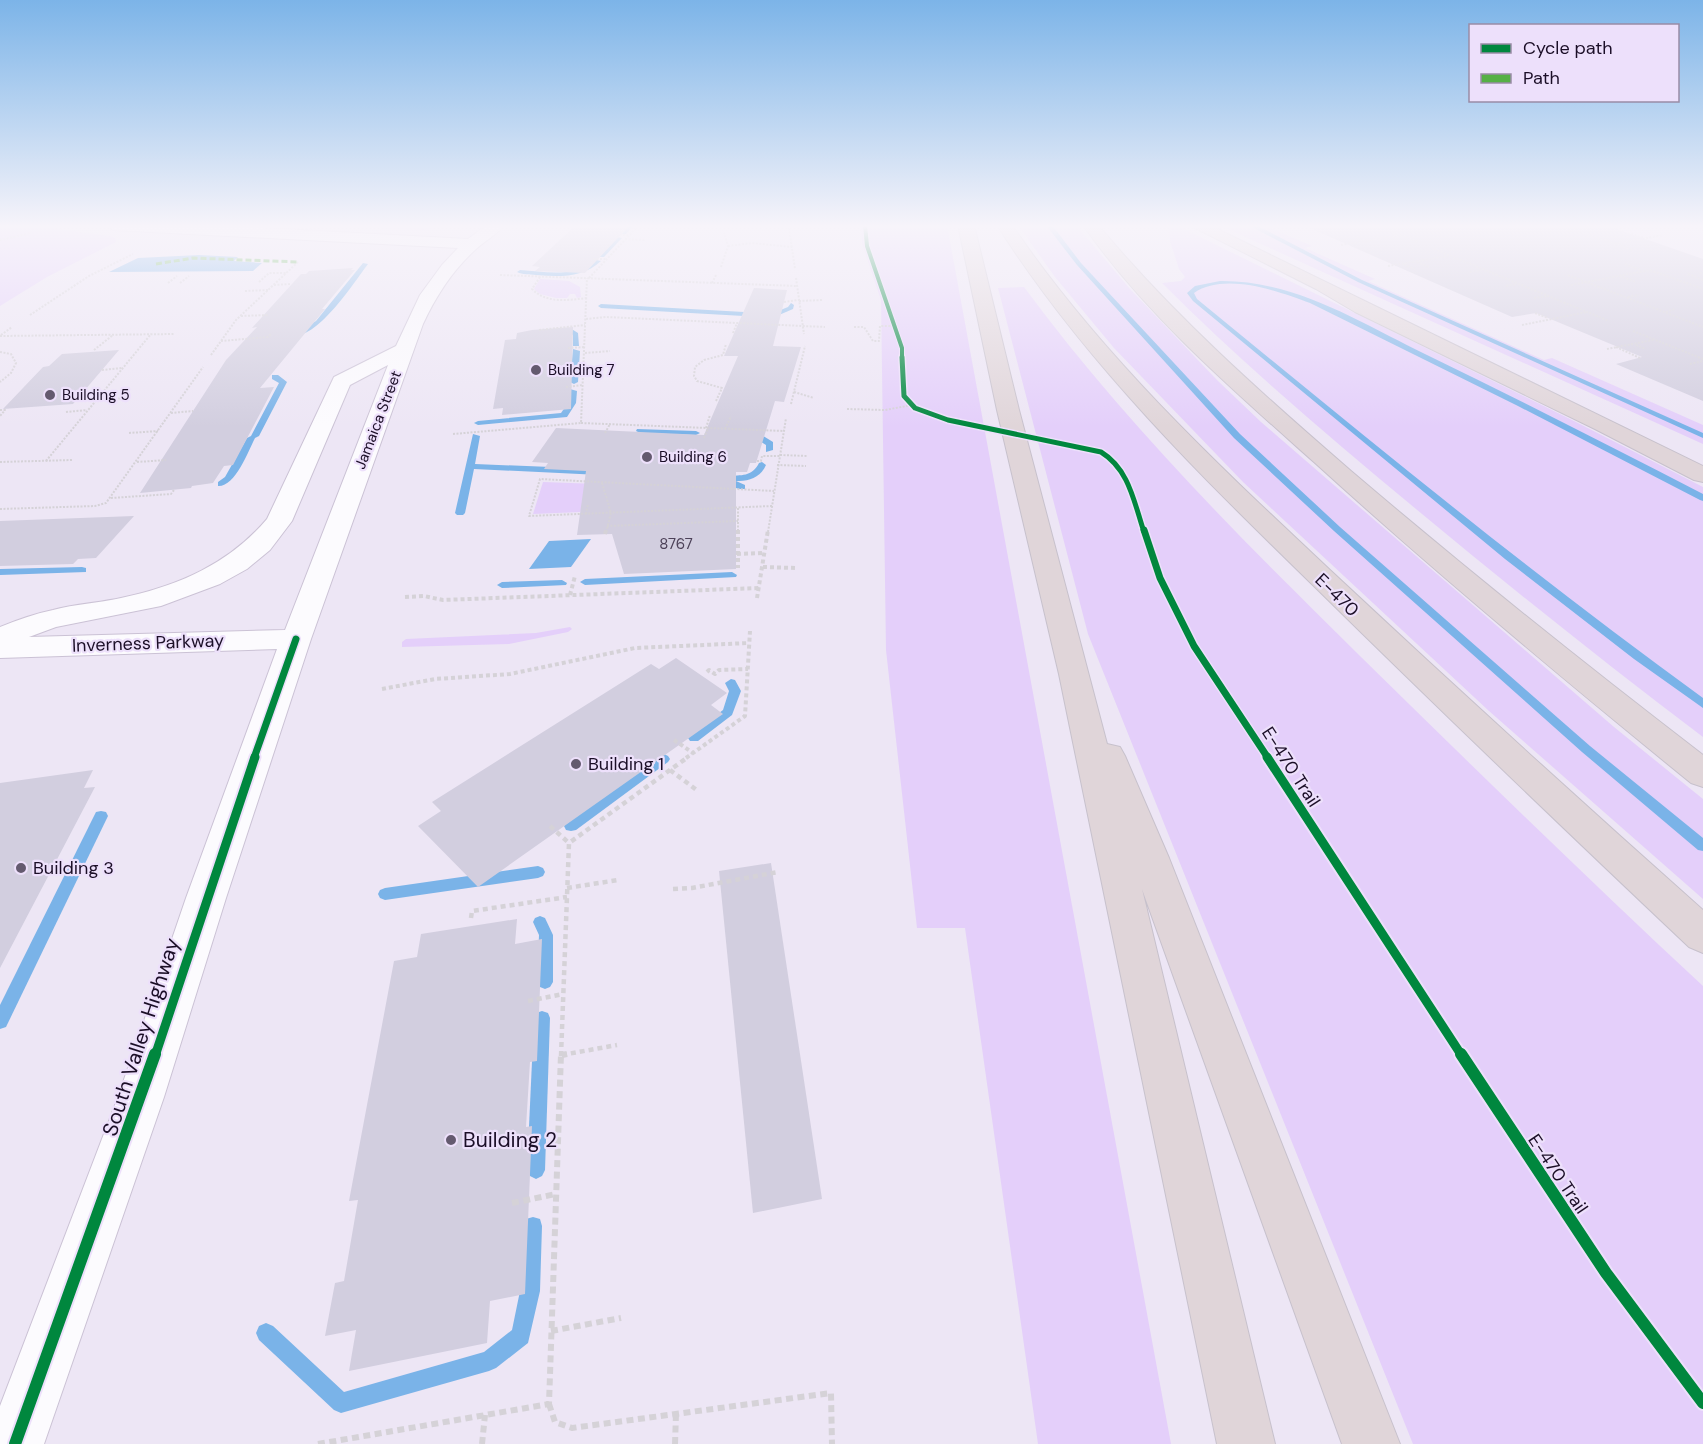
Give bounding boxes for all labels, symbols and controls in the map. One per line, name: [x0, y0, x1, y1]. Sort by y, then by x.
legend: [1469, 24, 1679, 102]
text: Cycle path: [1523, 36, 1613, 60]
text: Path: [1523, 66, 1560, 90]
place label: Building 7: [548, 360, 615, 380]
marker: Building 7: [529, 363, 543, 377]
street label: Jamaica Street: [350, 368, 406, 472]
place label: Building 5: [62, 385, 130, 405]
marker: Building 5: [43, 388, 57, 402]
place label: Building 6: [659, 447, 727, 467]
marker: Building 6: [640, 450, 654, 464]
house number: 8767: [659, 534, 693, 554]
street label: E-470: [1310, 568, 1364, 622]
street label: Inverness Parkway: [72, 628, 224, 658]
street label: E-470 Trail: [1256, 722, 1326, 812]
place label: Building 1: [588, 752, 664, 776]
marker: Building 1: [569, 757, 583, 771]
place label: Building 3: [33, 856, 114, 880]
marker: Building 3: [14, 861, 28, 875]
street label: South Valley Highway: [96, 934, 186, 1140]
place label: Building 2: [463, 1126, 557, 1154]
street label: E-470 Trail: [1523, 1130, 1593, 1218]
marker: Building 2: [444, 1133, 458, 1147]

